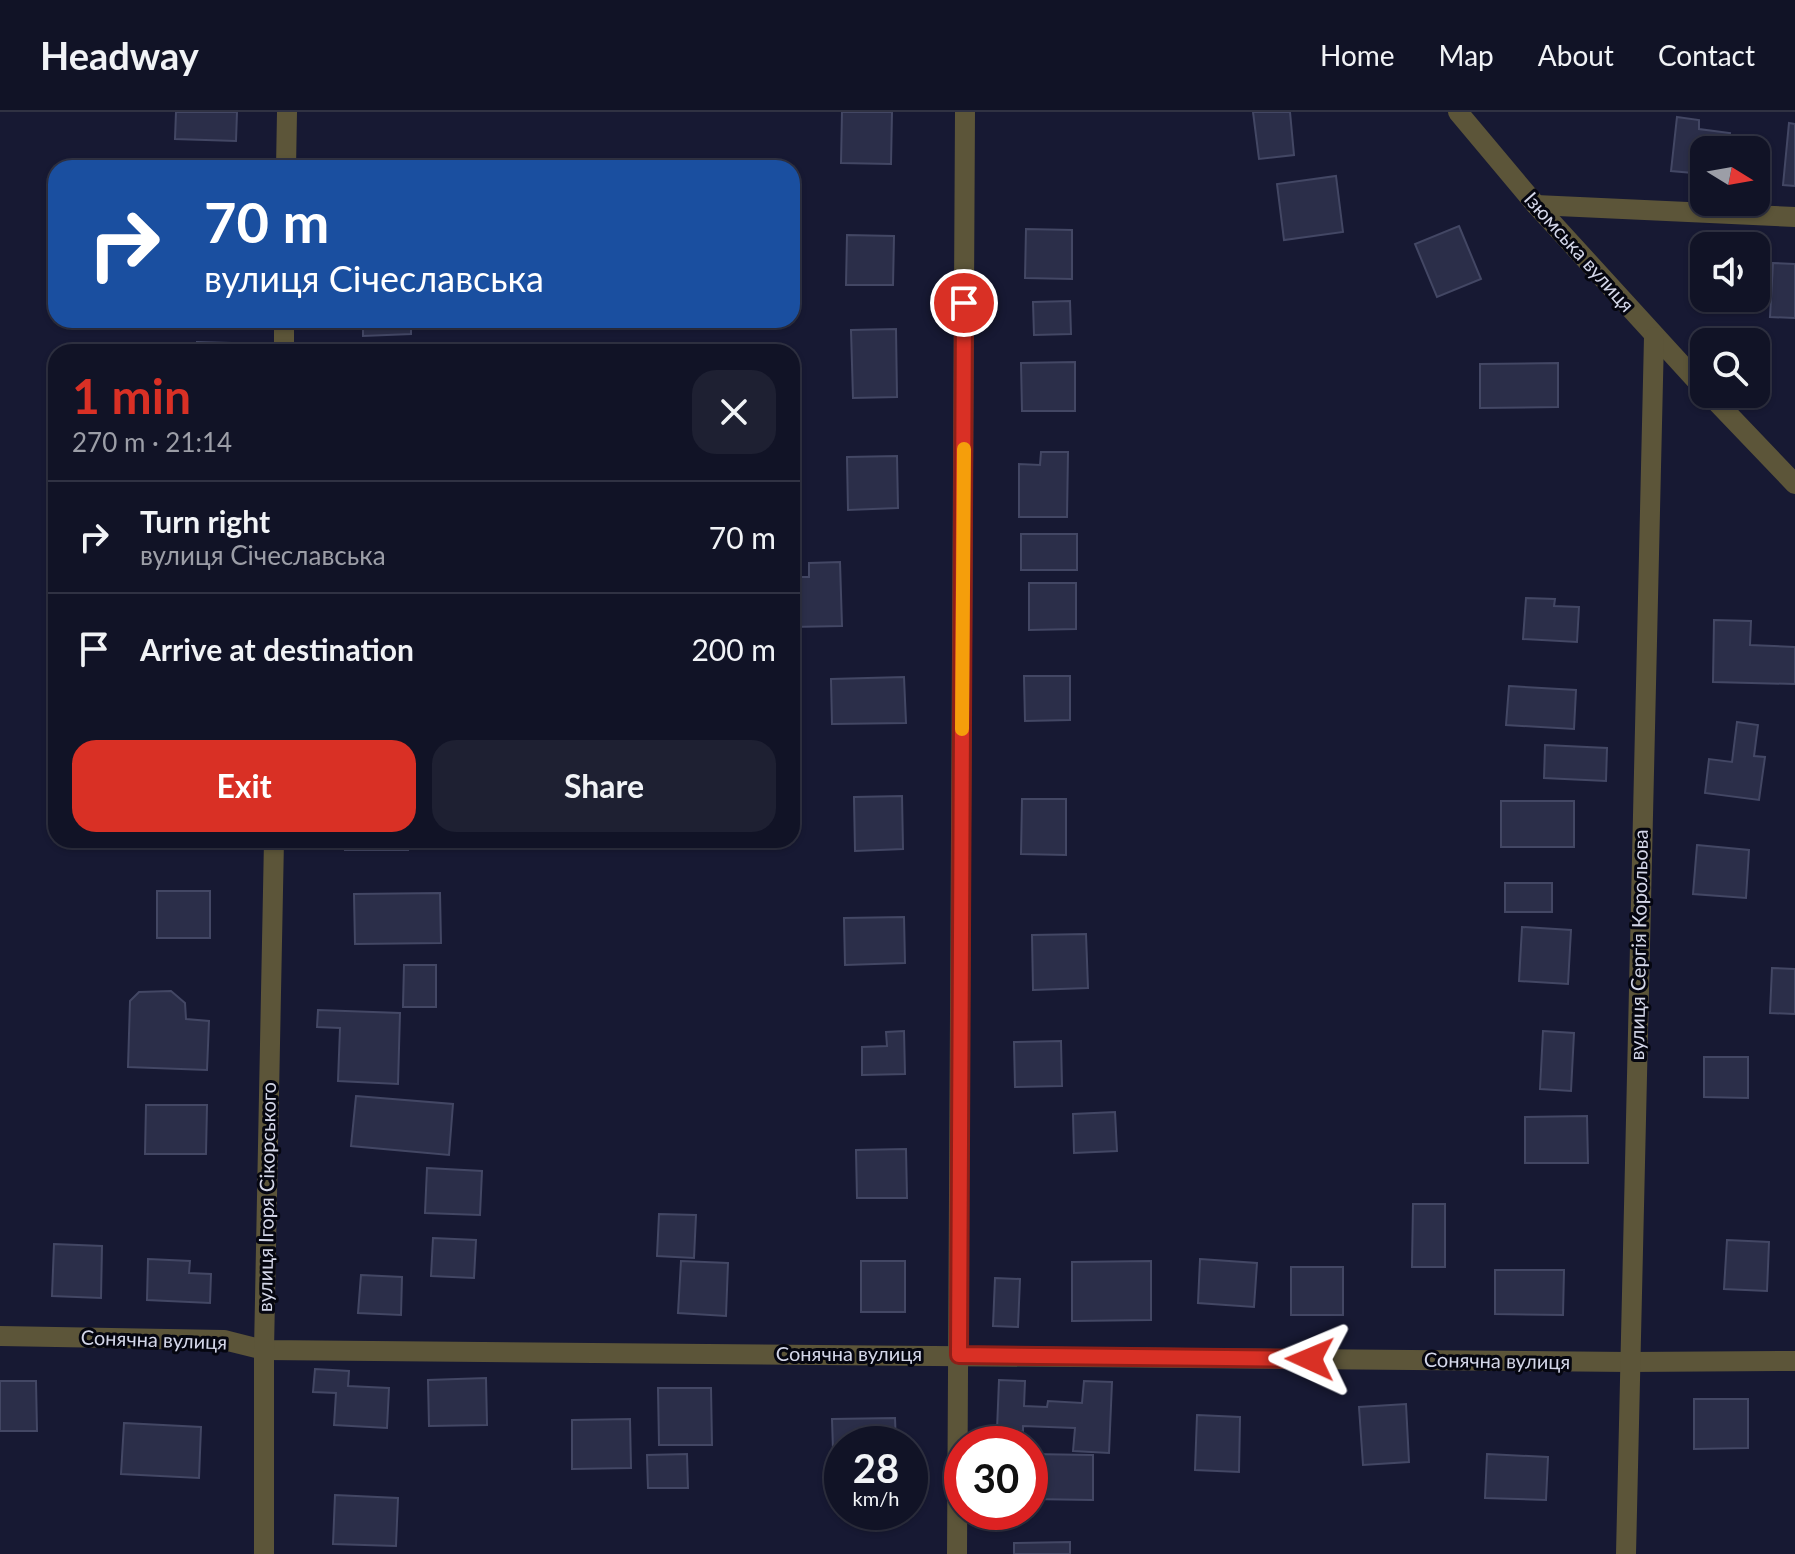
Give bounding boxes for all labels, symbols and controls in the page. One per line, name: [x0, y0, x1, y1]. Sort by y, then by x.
text: Headway: [40, 32, 199, 78]
text: Home: [1320, 38, 1395, 72]
text: Map: [1439, 38, 1494, 72]
text: About: [1538, 38, 1614, 72]
text: Contact: [1658, 38, 1755, 72]
north arrow: [1690, 136, 1770, 216]
map controls: [1690, 136, 1770, 408]
street label: Ізюмська вулиця: [1520, 187, 1640, 316]
text: 70 m: [204, 188, 329, 255]
icon: right: [72, 192, 176, 296]
button: sound: [1690, 232, 1770, 312]
text: вулиця Січеславська: [204, 256, 544, 300]
pin: [930, 269, 998, 337]
icon: arrive: [942, 281, 986, 325]
button: search: [1690, 328, 1770, 408]
text: 1 min: [72, 367, 191, 424]
button: close: [692, 370, 776, 454]
text: 270 m · 21:14: [72, 426, 232, 458]
text: Turn right: [140, 503, 270, 539]
icon: right: [72, 515, 116, 559]
text: 70 m: [709, 519, 776, 555]
text: вулиця Січеславська: [140, 539, 386, 571]
icon: arrive: [72, 627, 116, 671]
text: Arrive at destination: [140, 631, 414, 667]
text: 200 m: [691, 631, 776, 667]
button: Exit: [72, 740, 416, 832]
button: Share: [432, 740, 776, 832]
street label: вулиця Сергія Корольова: [1624, 829, 1652, 1061]
street label: вулиця Ігоря Сікорського: [252, 1082, 280, 1312]
position arrow: [1268, 1317, 1352, 1401]
street label: Сонячна вулиця: [80, 1324, 228, 1354]
street label: Сонячна вулиця: [776, 1341, 922, 1365]
street label: Сонячна вулиця: [1424, 1347, 1570, 1373]
speed limit sign: 30: [944, 1426, 1048, 1530]
text: 28: [853, 1444, 899, 1492]
text: km/h: [853, 1486, 899, 1510]

